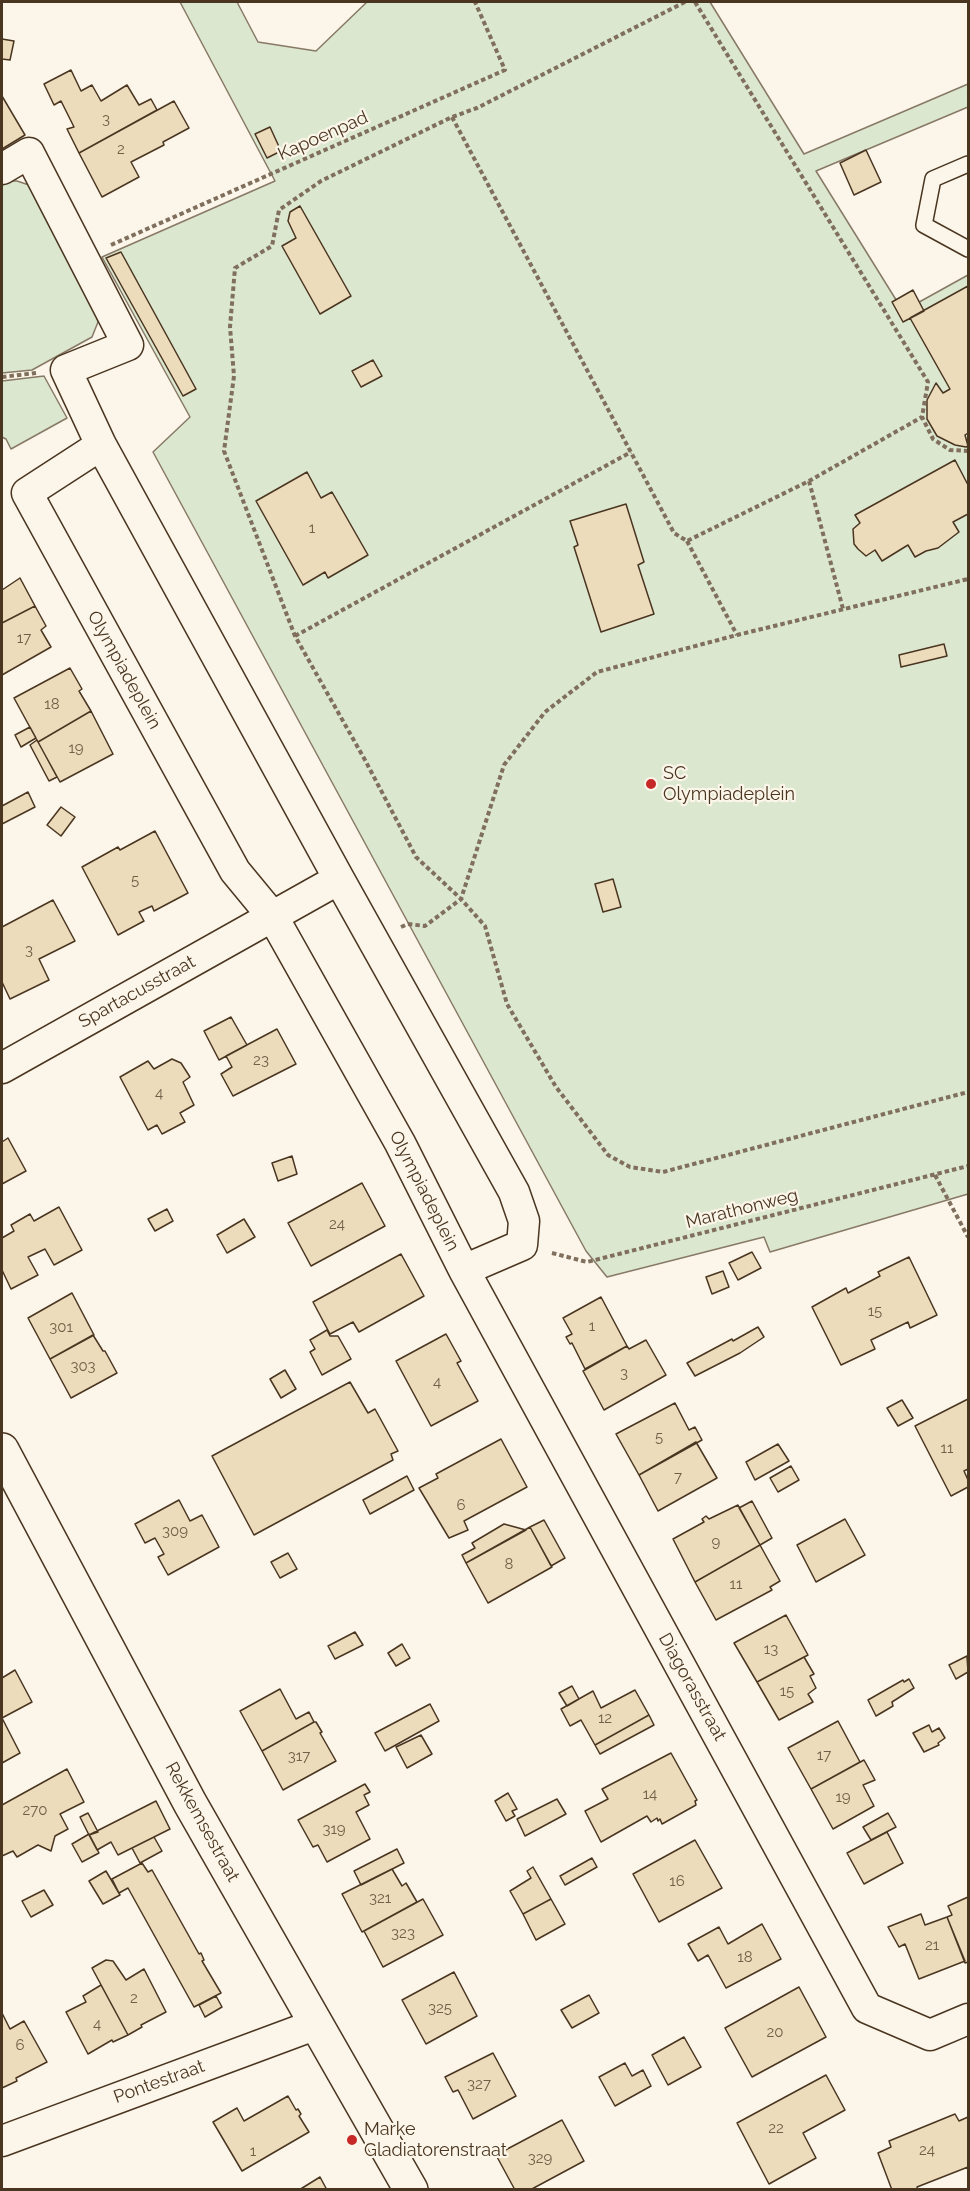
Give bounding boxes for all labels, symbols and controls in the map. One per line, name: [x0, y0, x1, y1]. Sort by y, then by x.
street label: Kapoenpad: [275, 107, 371, 165]
house number: 3: [102, 110, 110, 128]
house number: 2: [117, 140, 125, 158]
house number: 1: [309, 519, 315, 537]
street label: Olympiadeplein: [83, 607, 165, 733]
house number: 17: [17, 629, 31, 647]
house number: 18: [44, 695, 60, 713]
house number: 19: [68, 739, 84, 757]
place label: SC Olympiadeplein: [663, 763, 795, 806]
marker: SC Olympiadeplein: [644, 777, 658, 791]
house number: 5: [131, 871, 139, 889]
house number: 3: [25, 941, 33, 959]
street label: Spartacusstraat: [75, 951, 199, 1033]
house number: 23: [253, 1051, 269, 1069]
house number: 4: [155, 1084, 163, 1102]
street label: Olympiadeplein: [384, 1127, 464, 1255]
street label: Marathonweg: [684, 1185, 800, 1233]
house number: 24: [329, 1215, 345, 1233]
house number: 15: [868, 1302, 882, 1320]
house number: 1: [589, 1317, 595, 1335]
house number: 301: [49, 1318, 73, 1336]
house number: 303: [70, 1357, 96, 1375]
house number: 3: [620, 1364, 628, 1382]
house number: 4: [433, 1373, 441, 1391]
house number: 5: [655, 1428, 663, 1446]
house number: 11: [941, 1439, 953, 1457]
house number: 7: [674, 1468, 682, 1486]
house number: 6: [456, 1496, 466, 1514]
house number: 309: [162, 1522, 188, 1540]
house number: 9: [712, 1533, 720, 1551]
house number: 8: [505, 1555, 513, 1573]
house number: 11: [730, 1575, 742, 1593]
street label: Diagorasstraat: [654, 1629, 730, 1745]
house number: 13: [764, 1640, 778, 1658]
house number: 15: [780, 1682, 794, 1700]
house number: 12: [598, 1709, 612, 1727]
house number: 17: [817, 1746, 831, 1764]
house number: 317: [288, 1747, 310, 1765]
street label: Rekkemsestraat: [160, 1758, 244, 1886]
house number: 14: [643, 1785, 657, 1803]
house number: 19: [835, 1788, 851, 1806]
house number: 270: [23, 1801, 47, 1819]
house number: 319: [322, 1820, 346, 1838]
house number: 16: [669, 1872, 685, 1890]
house number: 321: [369, 1889, 391, 1907]
house number: 323: [391, 1924, 415, 1942]
house number: 21: [925, 1936, 939, 1954]
house number: 18: [737, 1948, 753, 1966]
house number: 2: [130, 1989, 138, 2007]
house number: 325: [428, 1999, 452, 2017]
house number: 4: [93, 2015, 101, 2033]
house number: 20: [767, 2023, 783, 2041]
house number: 6: [15, 2036, 25, 2054]
street label: Pontestraat: [111, 2056, 207, 2108]
house number: 327: [467, 2075, 491, 2093]
place label: Marke Gladiatorenstraat: [364, 2119, 507, 2162]
house number: 22: [768, 2119, 784, 2137]
marker: Marke Gladiatorenstraat: [345, 2133, 359, 2147]
house number: 24: [919, 2141, 935, 2159]
house number: 1: [250, 2142, 256, 2160]
house number: 329: [528, 2149, 552, 2167]

